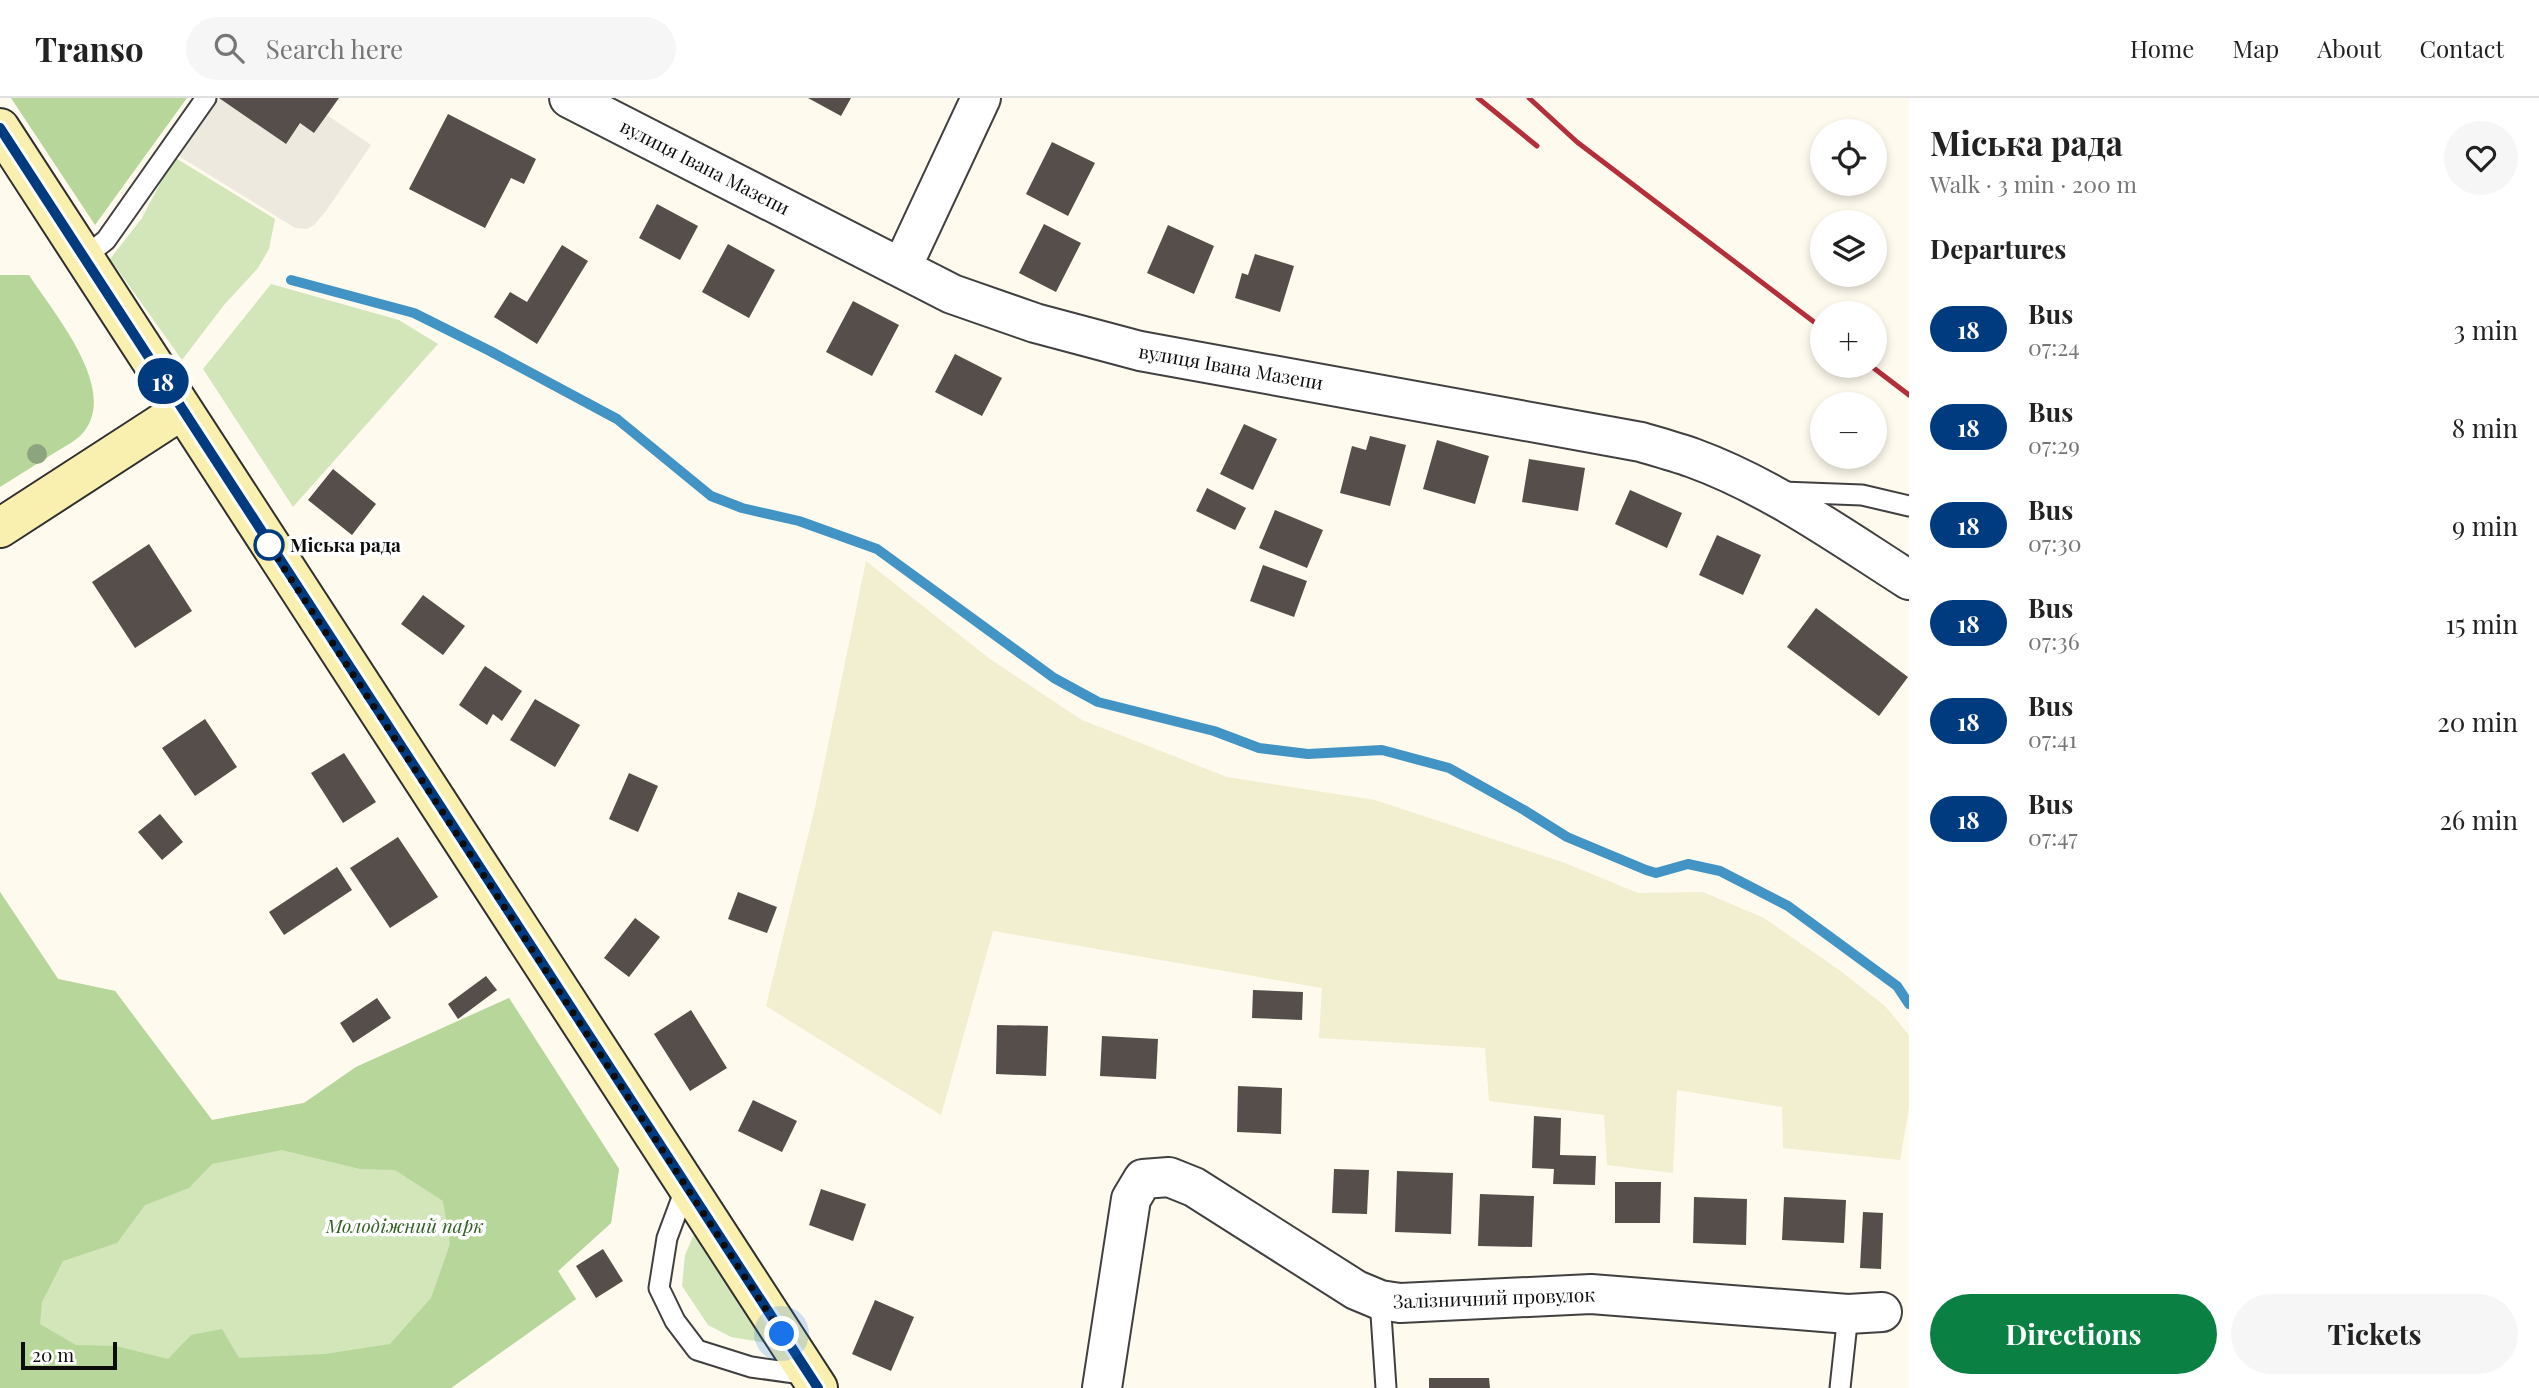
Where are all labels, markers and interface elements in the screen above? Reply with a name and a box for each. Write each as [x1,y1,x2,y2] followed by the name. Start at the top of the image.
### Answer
[186,17,676,80] search box
[35,26,144,70] text: Transo
[210,29,248,67] icon: search
[266,31,403,66] text: Search here
[2130,32,2194,64] text: Home
[2232,32,2279,64] text: Map
[2317,32,2381,64] text: About
[2419,32,2504,64] text: Contact
[616,112,795,220] street label: вулиця Івана Мазепи
[1810,119,1887,469] map controls
[1810,119,1887,196] button: locate
[1930,120,2123,164] text: Міська рада
[2444,121,2518,195] button: heart
[1930,168,2137,199] text: Walk · 3 min · 200 m
[1810,210,1887,287] button: layers
[1930,231,2066,266] text: Departures
[2028,296,2073,331] text: Bus
[1810,301,1887,378] button: +
[2454,312,2518,347] text: 3 min
[1957,313,1980,345] text: 18
[2028,331,2080,362] text: 07:24
[1137,337,1326,395] street label: вулиця Івана Мазепи
[132,358,194,404] line badge: 18
[152,365,174,397] text: 18
[1810,392,1887,469] button: −
[2028,394,2073,429] text: Bus
[2452,410,2518,445] text: 8 min
[1957,411,1980,443] text: 18
[2028,429,2080,460] text: 07:29
[2028,492,2073,527] text: Bus
[2452,508,2518,543] text: 9 min
[1957,509,1980,541] text: 18
[2028,527,2081,558] text: 07:30
[254,530,284,560] marker: Міська рада
[290,531,401,557] place label: Міська рада
[2028,590,2073,625] text: Bus
[2446,606,2518,641] text: 15 min
[1957,607,1980,639] text: 18
[2028,625,2080,656] text: 07:36
[2028,688,2073,723] text: Bus
[2437,704,2518,739] text: 20 min
[1957,705,1980,737] text: 18
[2028,723,2077,754] text: 07:41
[2028,786,2073,821] text: Bus
[2439,802,2518,837] text: 26 min
[1957,803,1980,835] text: 18
[2028,821,2078,852] text: 07:47
[325,1212,484,1238] park label: Молодіжний парк
[1392,1280,1596,1314] street label: Залізничний провулок
[1930,1294,2217,1374] button: Directions
[2231,1294,2518,1374] button: Tickets
[764,1316,799,1351] your location
[21,1339,117,1371] scale bar
[32,1341,74,1367] text: 20 m

